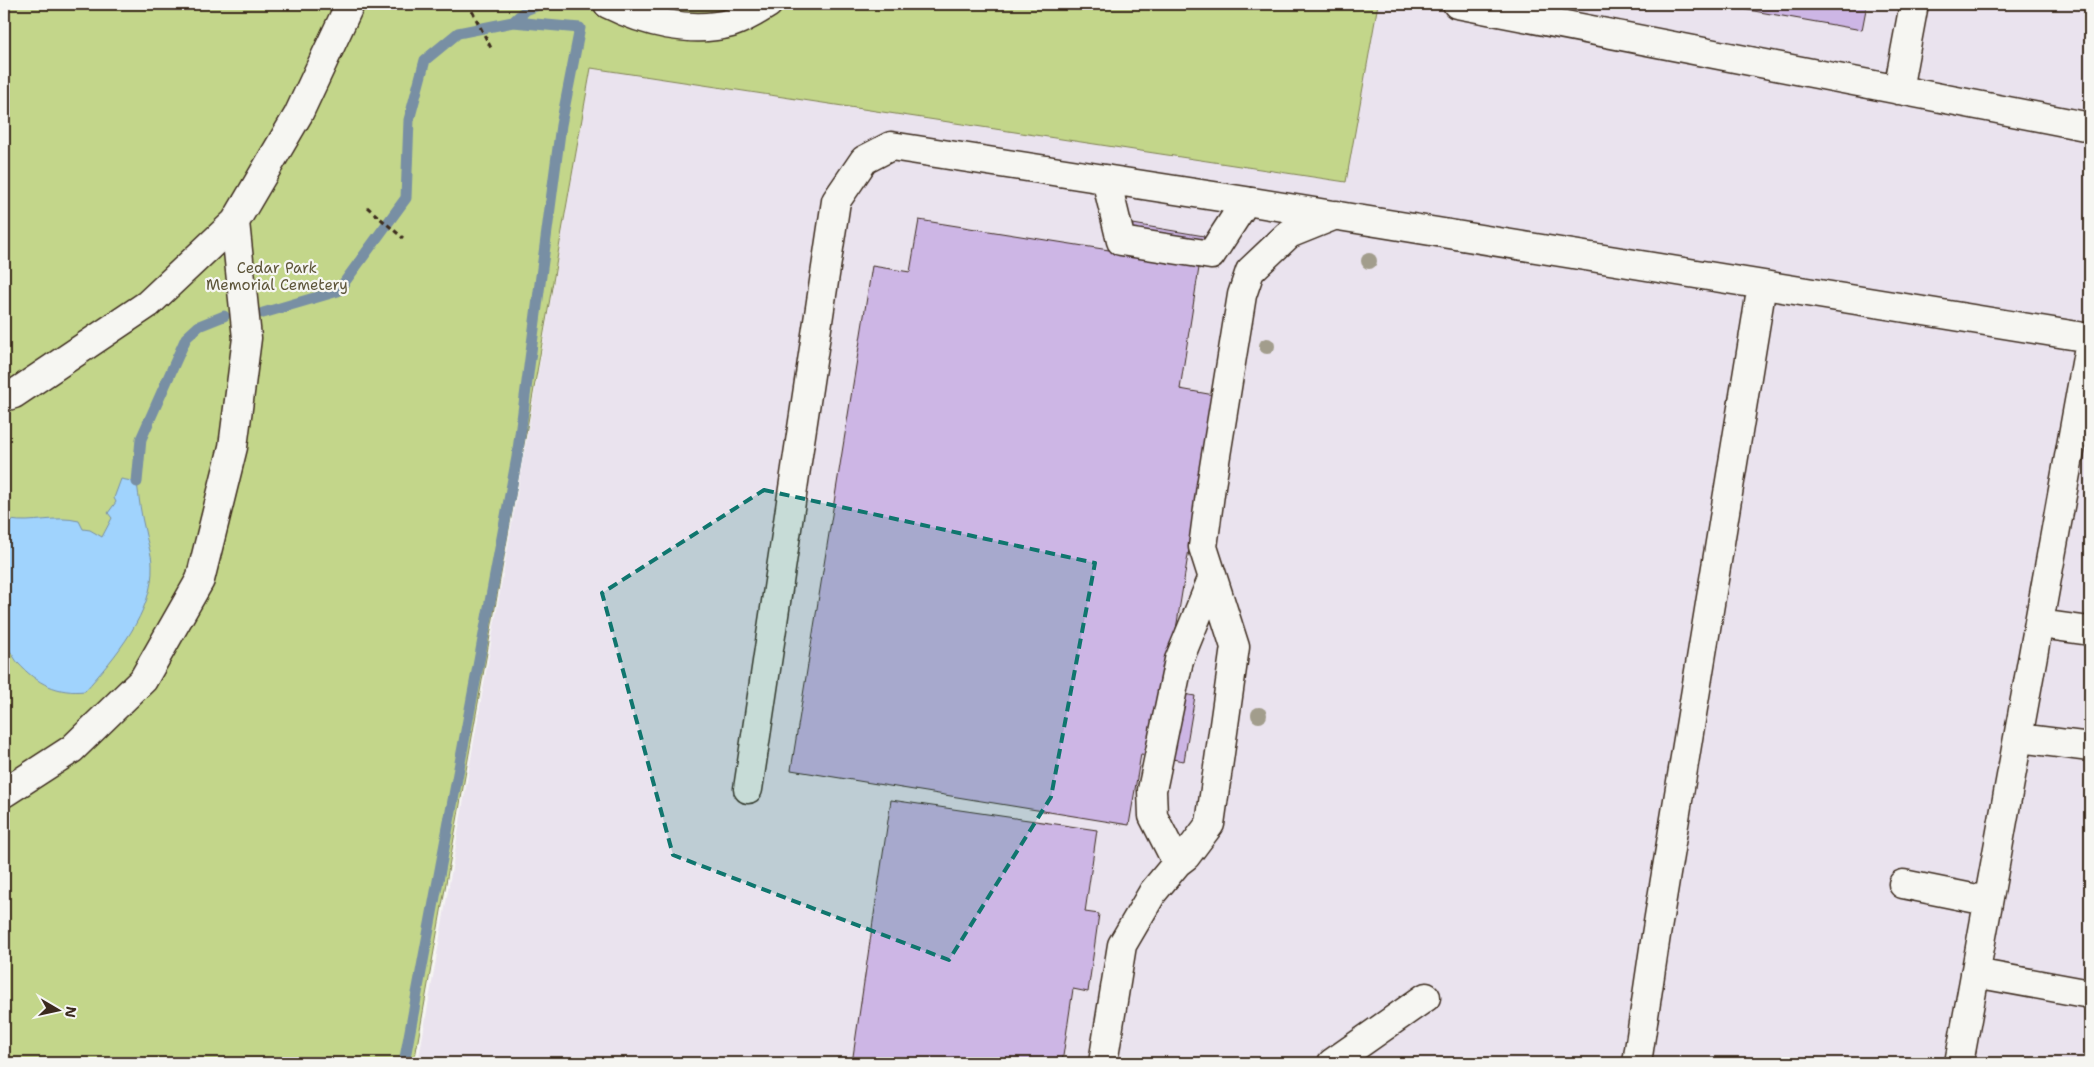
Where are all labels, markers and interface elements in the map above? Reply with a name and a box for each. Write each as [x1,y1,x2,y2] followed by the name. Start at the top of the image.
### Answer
[206,258,348,295] park label: Cedar Park Memorial Cemetery
[32,984,82,1034] north arrow
[61,1005,81,1019] text: N

